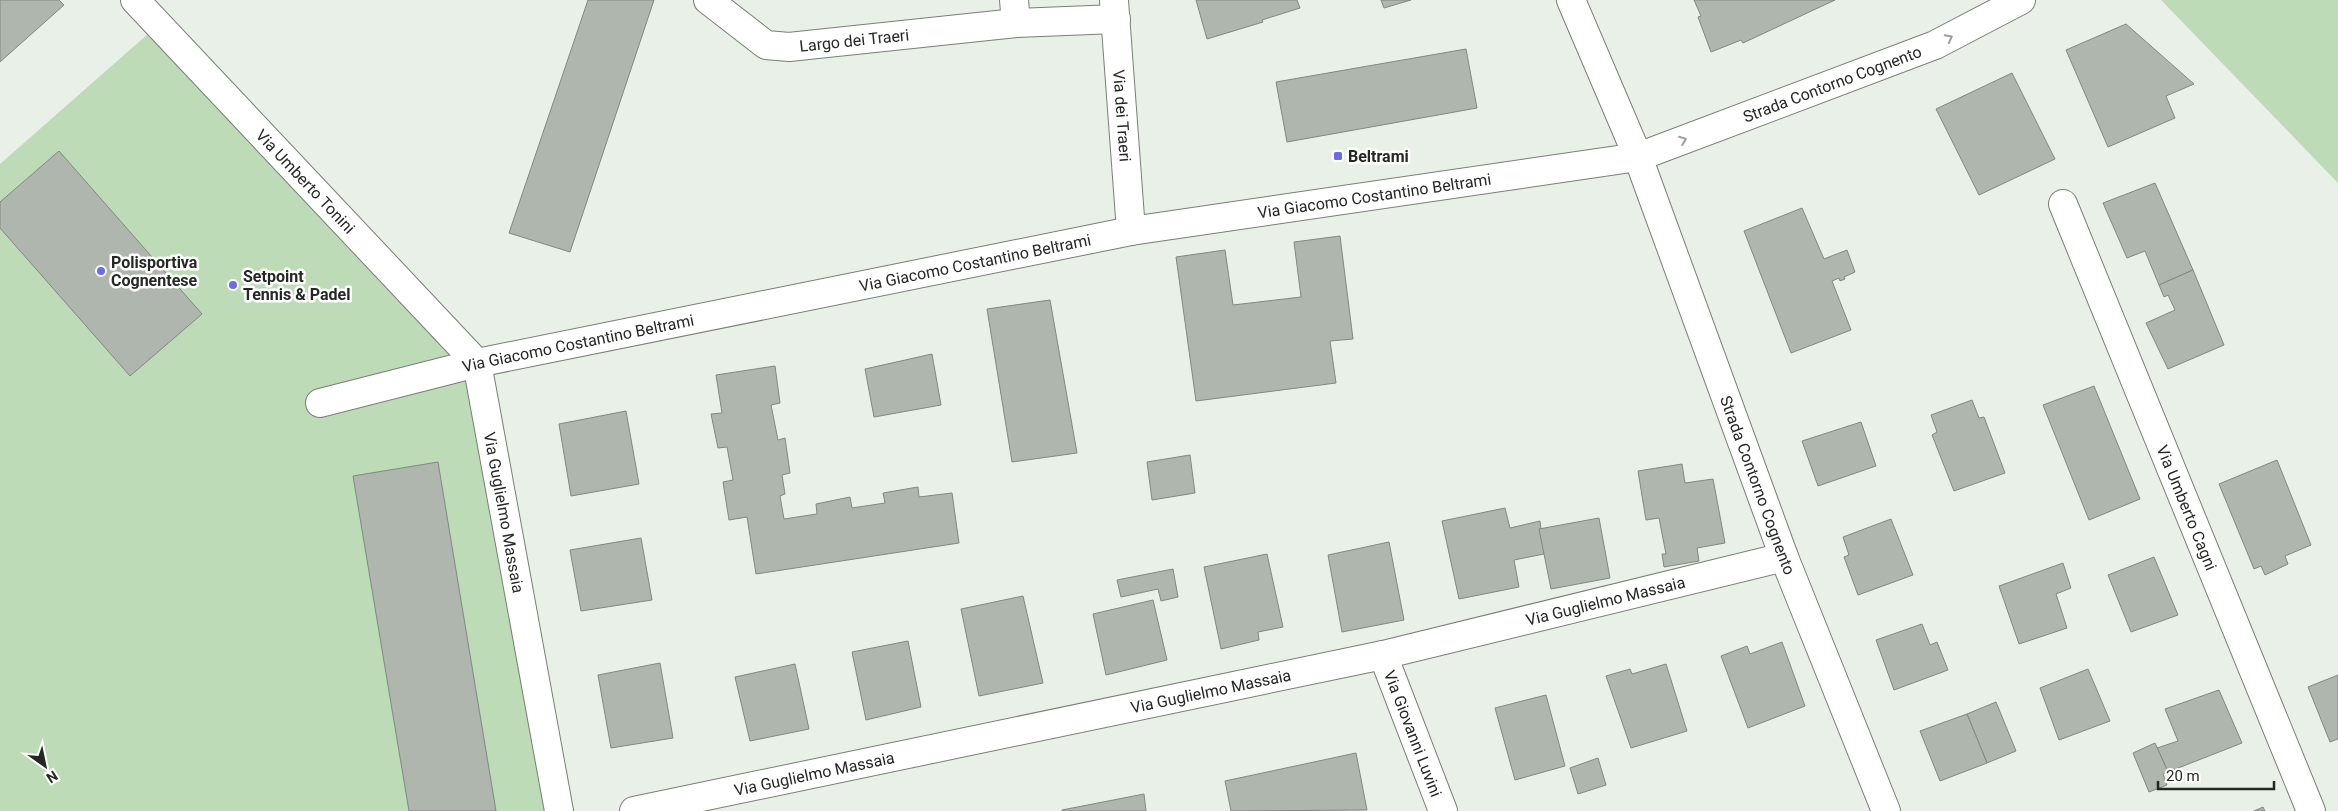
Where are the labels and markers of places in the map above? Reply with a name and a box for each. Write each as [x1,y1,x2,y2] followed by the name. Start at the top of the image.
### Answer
[1348,147,1409,166] place label: Beltrami
[1332,150,1344,162] marker: Beltrami
[111,253,198,290] place label: Polisportiva Cognentese
[95,265,107,277] marker: Polisportiva Cognentese
[243,267,350,304] place label: Setpoint Tennis & Padel
[227,279,239,291] marker: Setpoint Tennis & Padel

